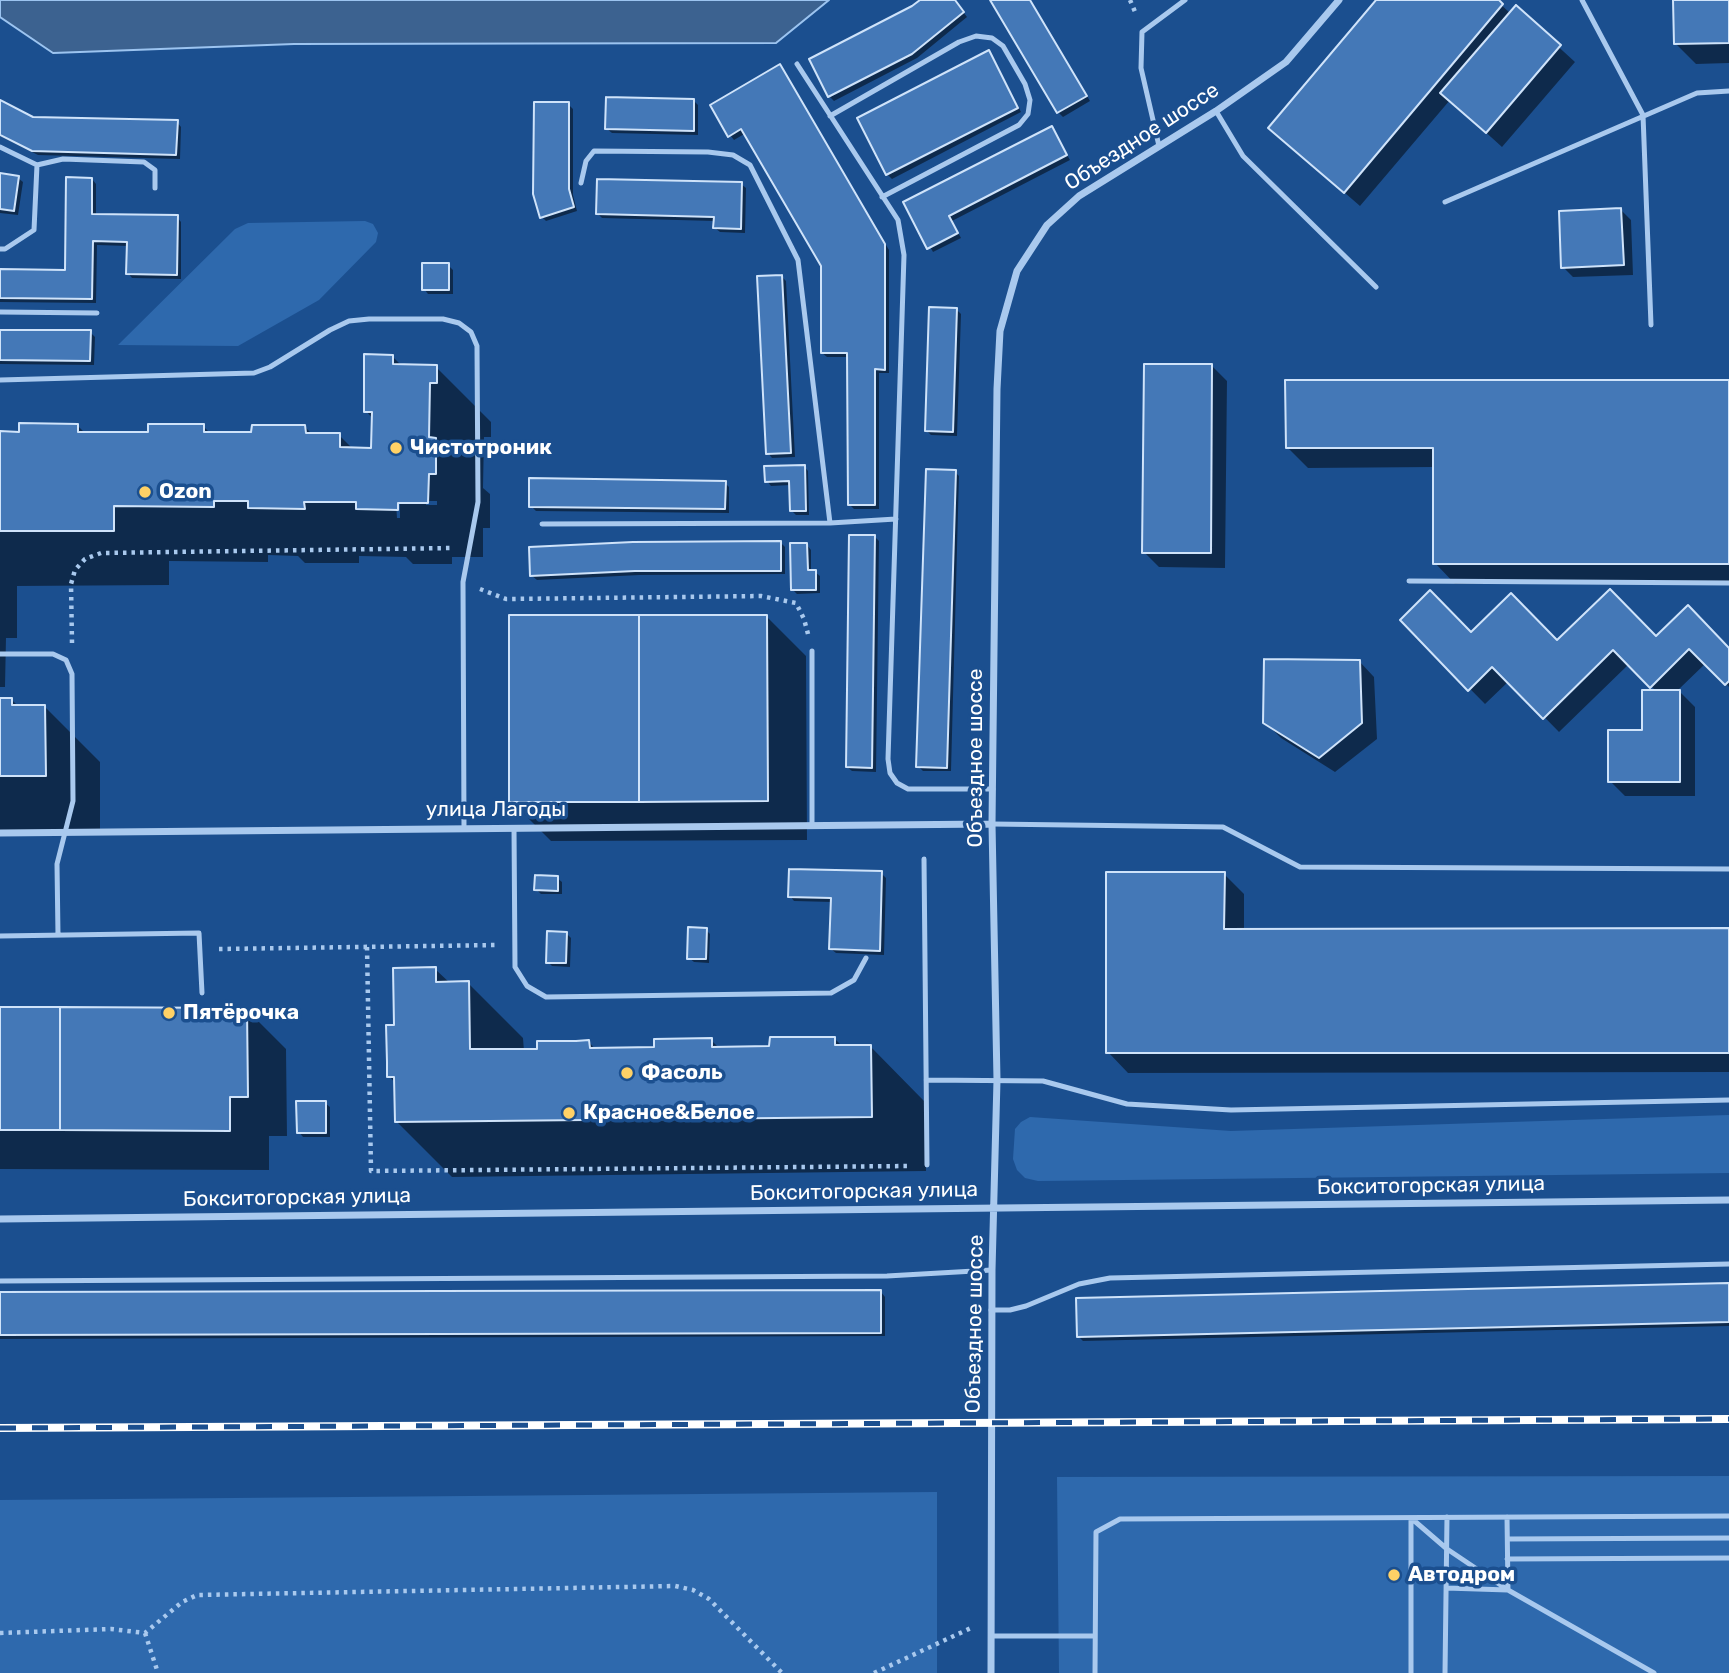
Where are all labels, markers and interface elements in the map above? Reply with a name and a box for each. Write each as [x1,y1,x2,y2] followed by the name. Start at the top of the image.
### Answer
[1060,78,1224,196] street label: Объездное шоссе
[410,435,552,461] place label: Чистотроник
[388,440,404,456] marker: Чистотроник
[159,479,212,505] place label: Ozon
[137,484,153,500] marker: Ozon
[963,669,989,847] street label: Объездное шоссе
[426,797,566,823] street label: улица Лагоды
[183,1000,299,1026] place label: Пятёрочка
[161,1005,177,1021] marker: Пятёрочка
[641,1060,723,1086] place label: Фасоль
[619,1065,635,1081] marker: Фасоль
[583,1100,755,1126] place label: Красное&Белое
[561,1105,577,1121] marker: Красное&Белое
[1317,1171,1545,1201] street label: Бокситогорская улица
[750,1177,978,1207] street label: Бокситогорская улица
[183,1183,411,1213] street label: Бокситогорская улица
[961,1234,989,1414] street label: Объездное шоссе
[1408,1562,1515,1588] place label: Автодром
[1386,1567,1402,1583] marker: Автодром

